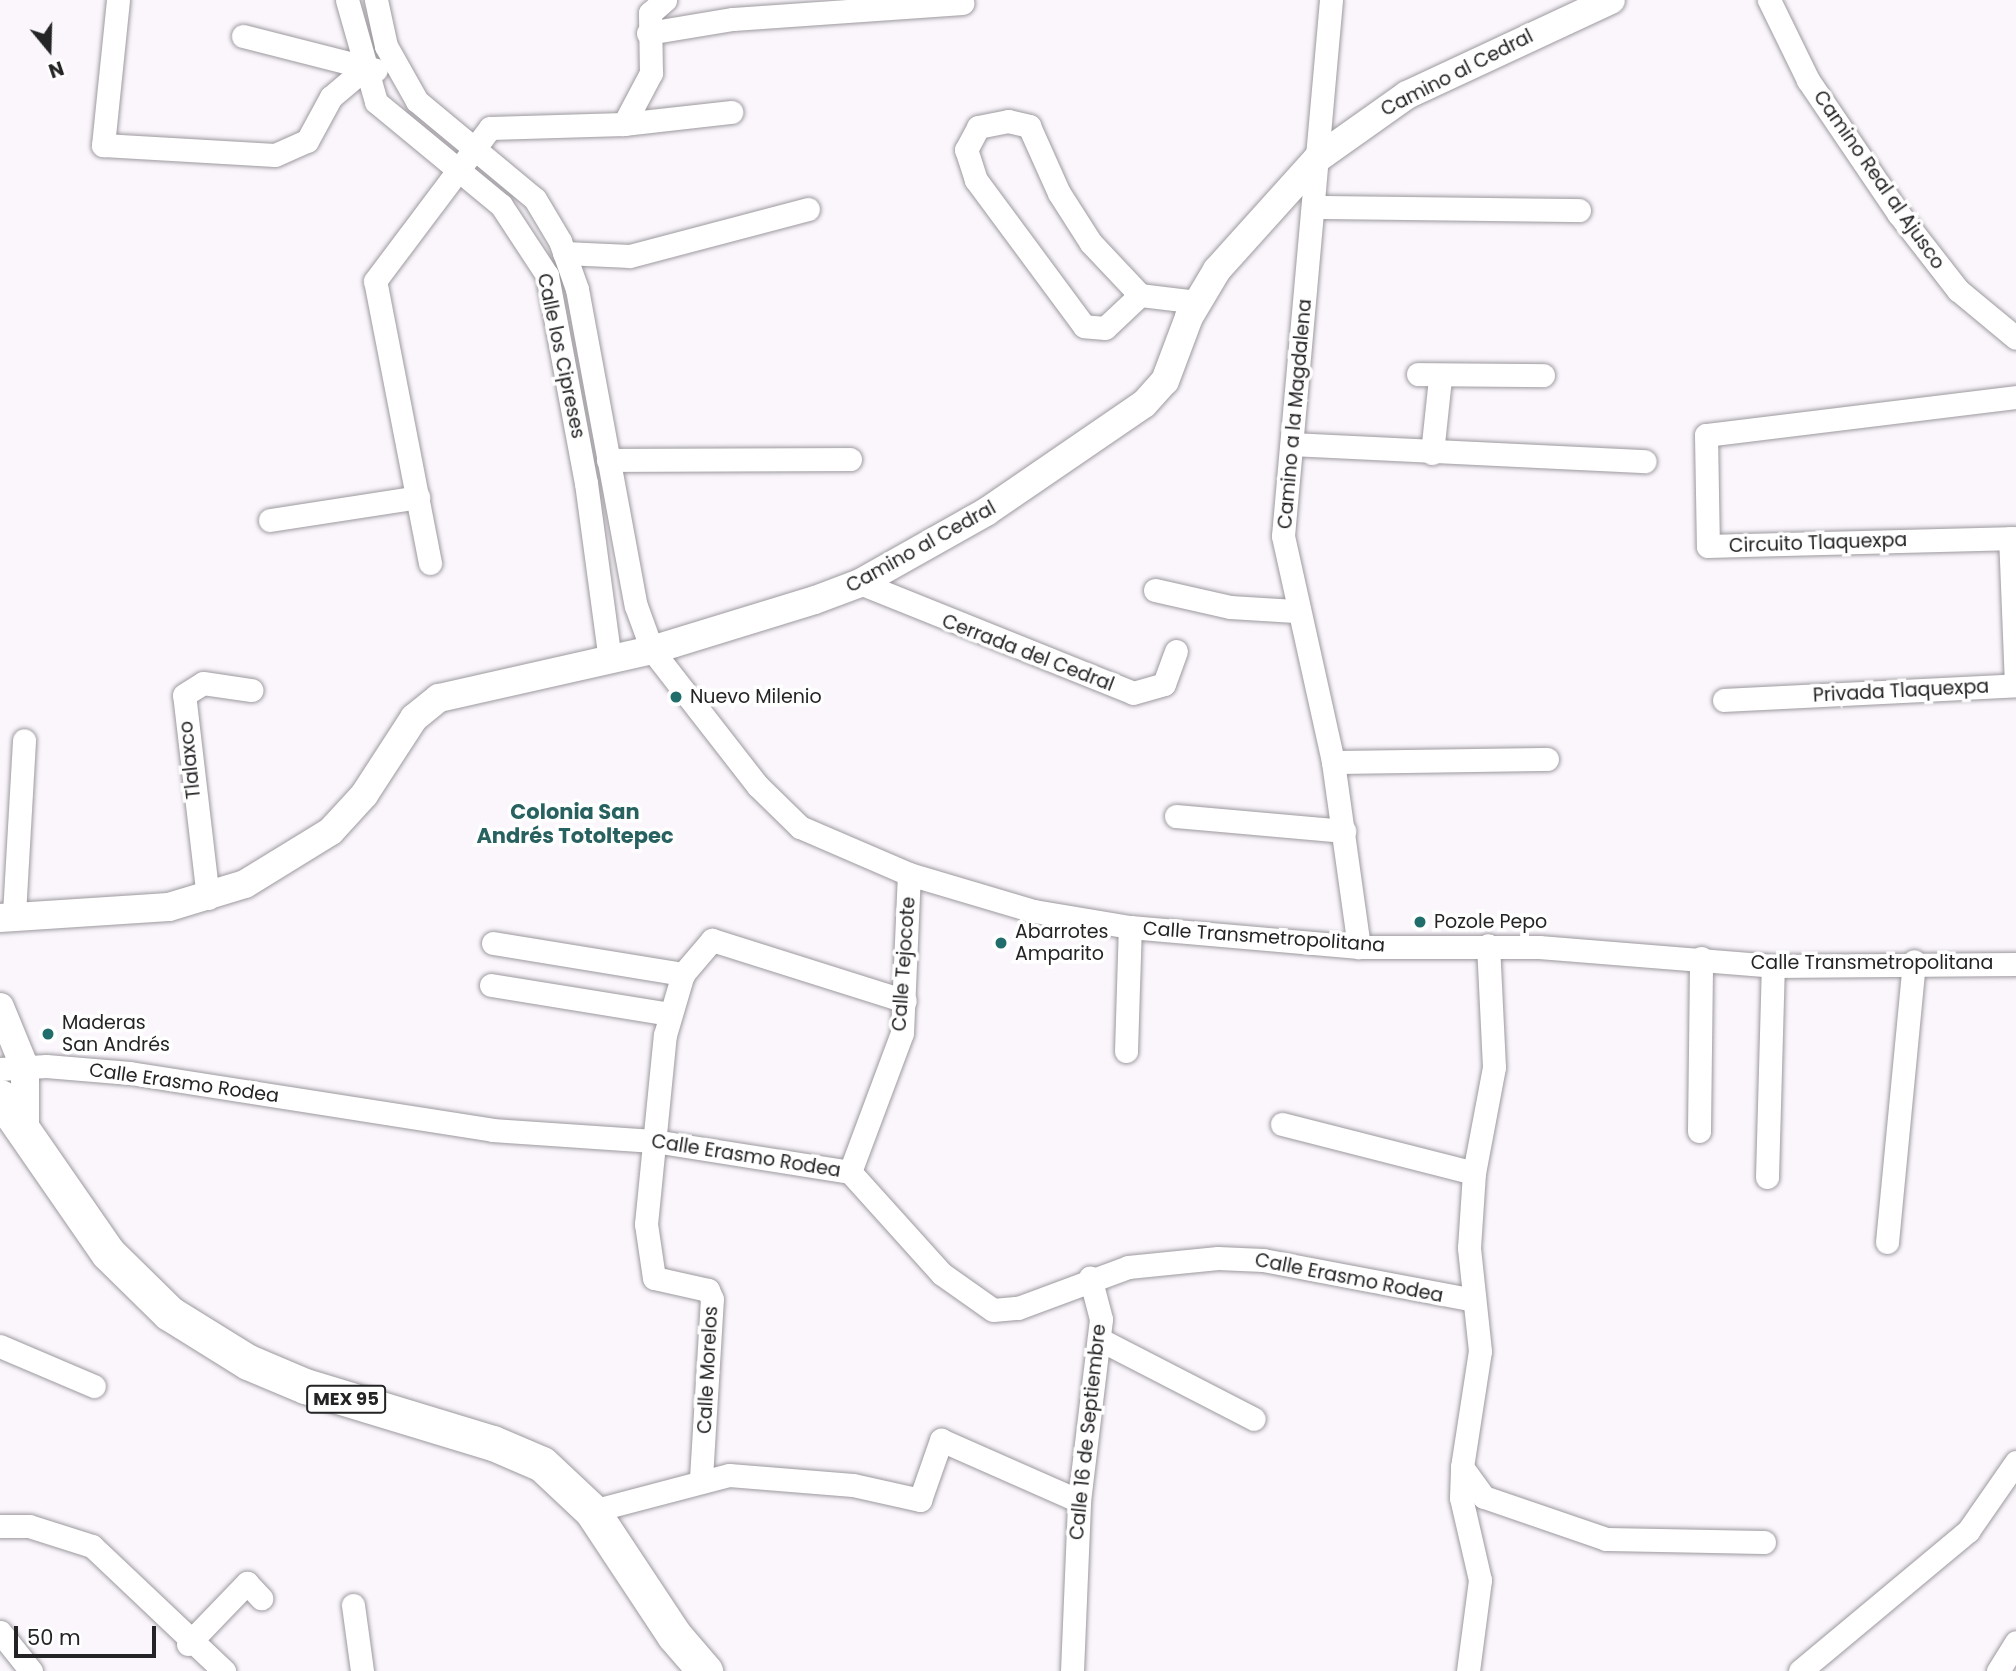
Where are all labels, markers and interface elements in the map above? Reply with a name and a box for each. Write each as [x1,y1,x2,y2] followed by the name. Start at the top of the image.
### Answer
[14,14,84,84] north arrow
[1377,25,1537,121] street label: Camino al Cedral
[45,54,67,84] text: N
[1809,86,1949,274] street label: Camino Real al Ajusco
[532,271,590,441] street label: Calle los Cipreses
[1274,298,1316,530] street label: Camino a la Magdalena
[842,496,1000,598] street label: Camino al Cedral
[1728,528,1908,558] street label: Circuito Tlaquexpa
[939,610,1117,696] street label: Cerrada del Cedral
[1812,675,1990,707] street label: Privada Tlaquexpa
[690,686,822,708] place label: Nuevo Milenio
[668,689,684,705] marker: Nuevo Milenio
[175,720,205,800] street label: Tlalaxco
[476,799,674,849] district label: Colonia San Andrés Totoltepec
[888,896,920,1032] street label: Calle Tejocote
[1434,911,1547,933] place label: Pozole Pepo
[1412,914,1428,930] marker: Pozole Pepo
[1142,917,1386,957] street label: Calle Transmetropolitana
[1015,921,1108,965] place label: Abarrotes Amparito
[993,935,1009,951] marker: Abarrotes Amparito
[1751,952,1993,974] street label: Calle Transmetropolitana
[62,1012,170,1056] place label: Maderas San Andrés
[40,1026,56,1042] marker: Maderas San Andrés
[88,1058,280,1108] street label: Calle Erasmo Rodea
[650,1130,842,1182] street label: Calle Erasmo Rodea
[1253,1249,1445,1307] street label: Calle Erasmo Rodea
[693,1306,723,1434] street label: Calle Morelos
[1065,1323,1111,1541] street label: Calle 16 de Septiembre
[306,1384,386,1414] road number: MEX 95
[18,1612,159,1656] scale bar
[27,1623,81,1652] text: 50 m

